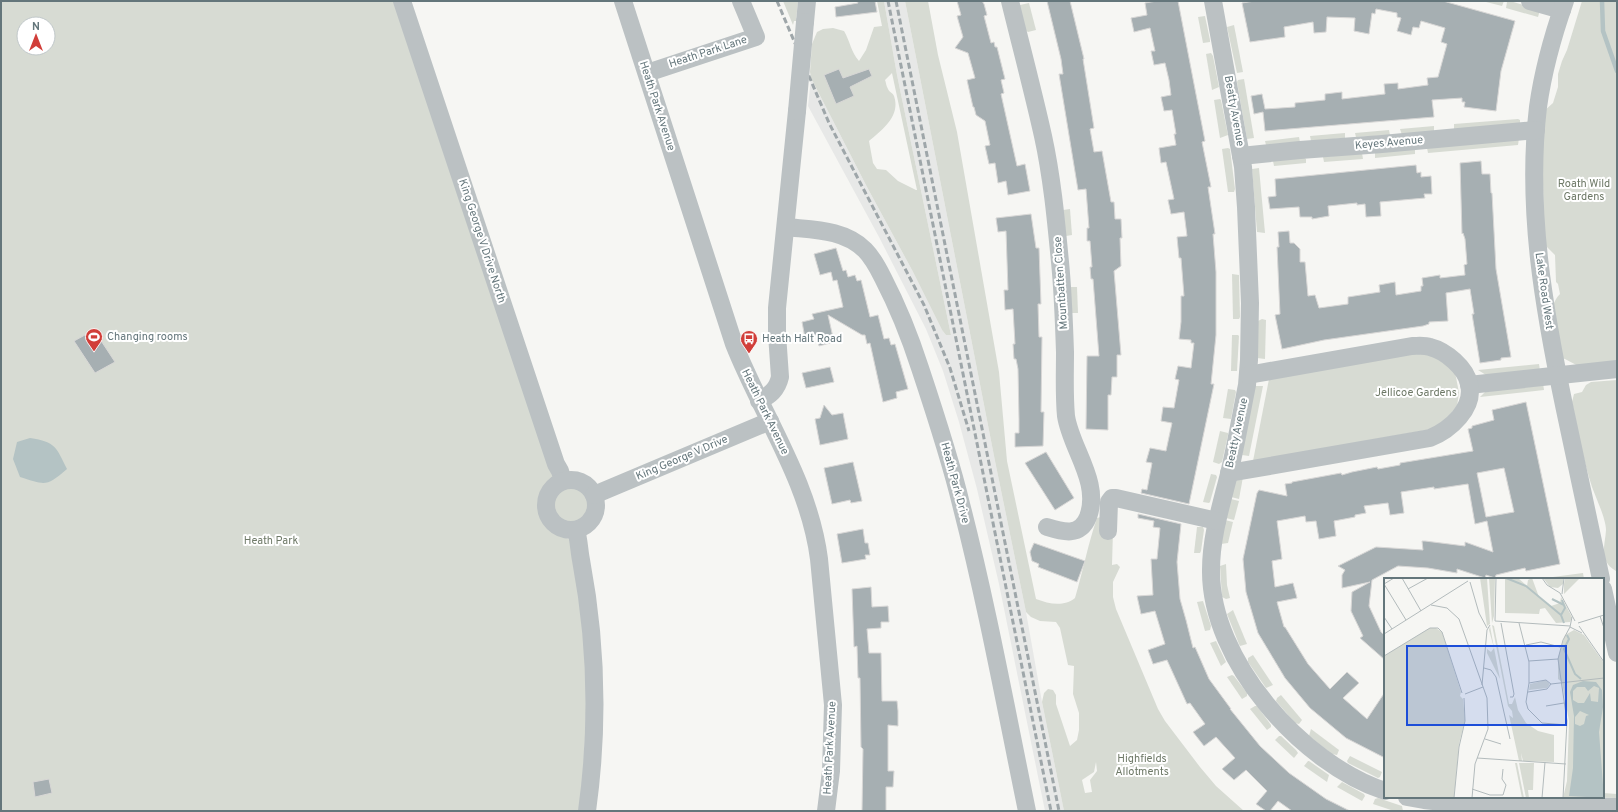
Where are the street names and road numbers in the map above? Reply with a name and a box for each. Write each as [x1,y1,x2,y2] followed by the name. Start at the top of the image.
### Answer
[667,33,749,71] street label: Heath Park Lane
[636,59,678,153] street label: Heath Park Avenue
[1221,75,1247,147] street label: Beatty Avenue
[1354,133,1424,153] street label: Keyes Avenue
[455,177,509,305] street label: King George V Drive North
[1051,236,1071,330] street label: Mountbatten Close
[1532,251,1556,331] street label: Lake Road West
[738,367,792,457] street label: Heath Park Avenue
[1223,397,1251,469] street label: Beatty Avenue
[634,432,730,484] street label: King George V Drive
[937,441,973,525] street label: Heath Park Drive
[821,701,839,795] street label: Heath Park Avenue

